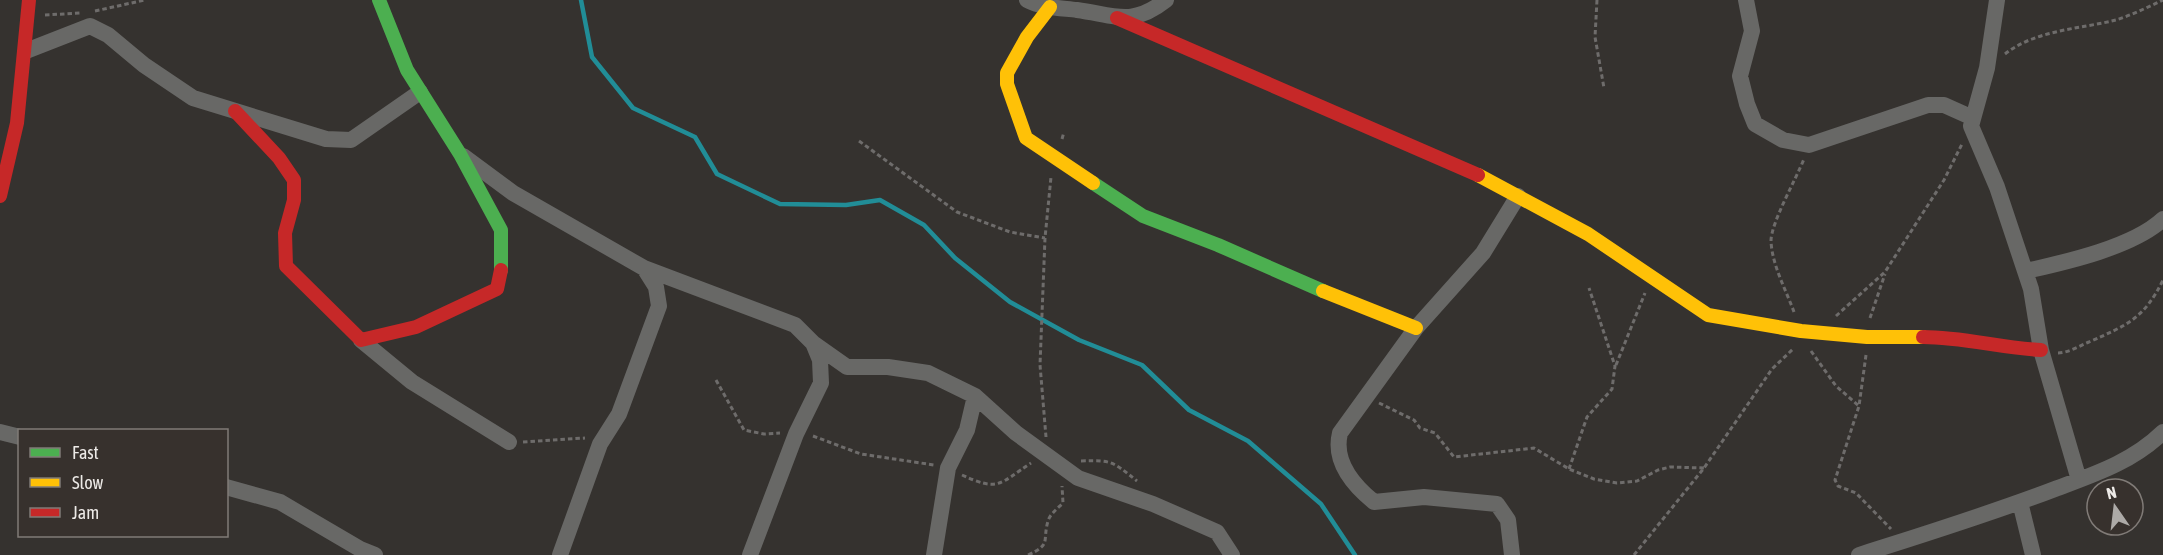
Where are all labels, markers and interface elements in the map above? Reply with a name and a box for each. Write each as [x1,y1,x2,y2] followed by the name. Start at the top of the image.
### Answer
[18,429,228,537] legend
[72,442,99,463] text: Fast
[72,472,103,493] text: Slow
[2085,477,2145,537] north arrow
[2105,483,2118,502] text: N
[72,502,99,523] text: Jam

